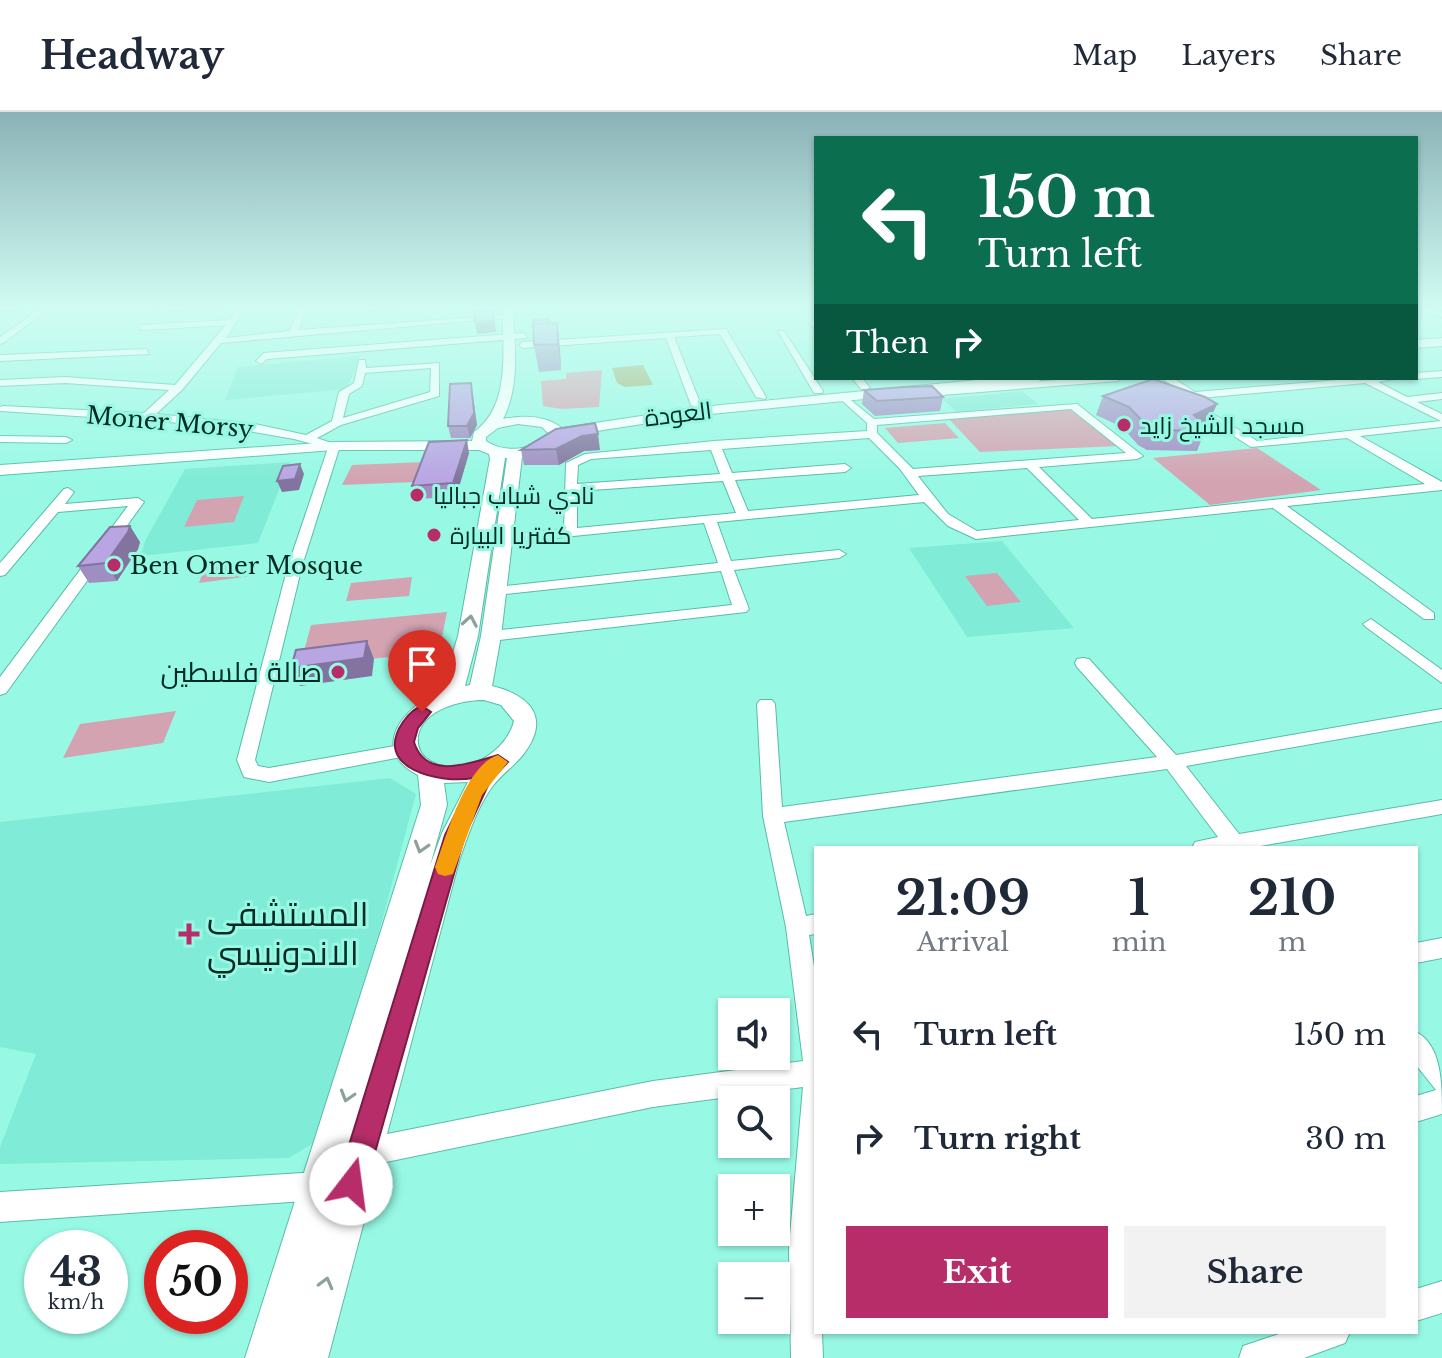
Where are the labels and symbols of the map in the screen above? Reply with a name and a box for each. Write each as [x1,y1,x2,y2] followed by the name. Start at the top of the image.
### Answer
[643,395,713,433] street label: العودة
[85,400,256,444] street label: Moner Morsy
[1140,411,1305,442] place label: مسجد الشيخ زايد
[1115,416,1133,434] marker: مسجد الشيخ زايد
[433,481,595,514] place label: نادي شباب جباليا
[408,486,426,504] marker: نادي شباب جباليا
[450,521,571,550] place label: كفتريا البيارة
[425,526,443,544] marker: كفتريا البيارة
[130,551,363,580] place label: Ben Omer Mosque
[105,556,123,574] marker: Ben Omer Mosque
[461,614,478,628] one-way arrow
[388,630,456,712] pin
[160,655,322,690] place label: صالة فلسطين
[329,663,347,681] marker: صالة فلسطين
[414,839,430,853] one-way arrow
[207,893,369,979] place label: المستشفى الاندونيسي
[178,923,200,945] marker: المستشفى الاندونيسي
[340,1088,356,1102] one-way arrow
[309,1142,393,1226] position arrow
[144,1230,248,1334] speed limit sign: 50
[316,1276,333,1290] one-way arrow

